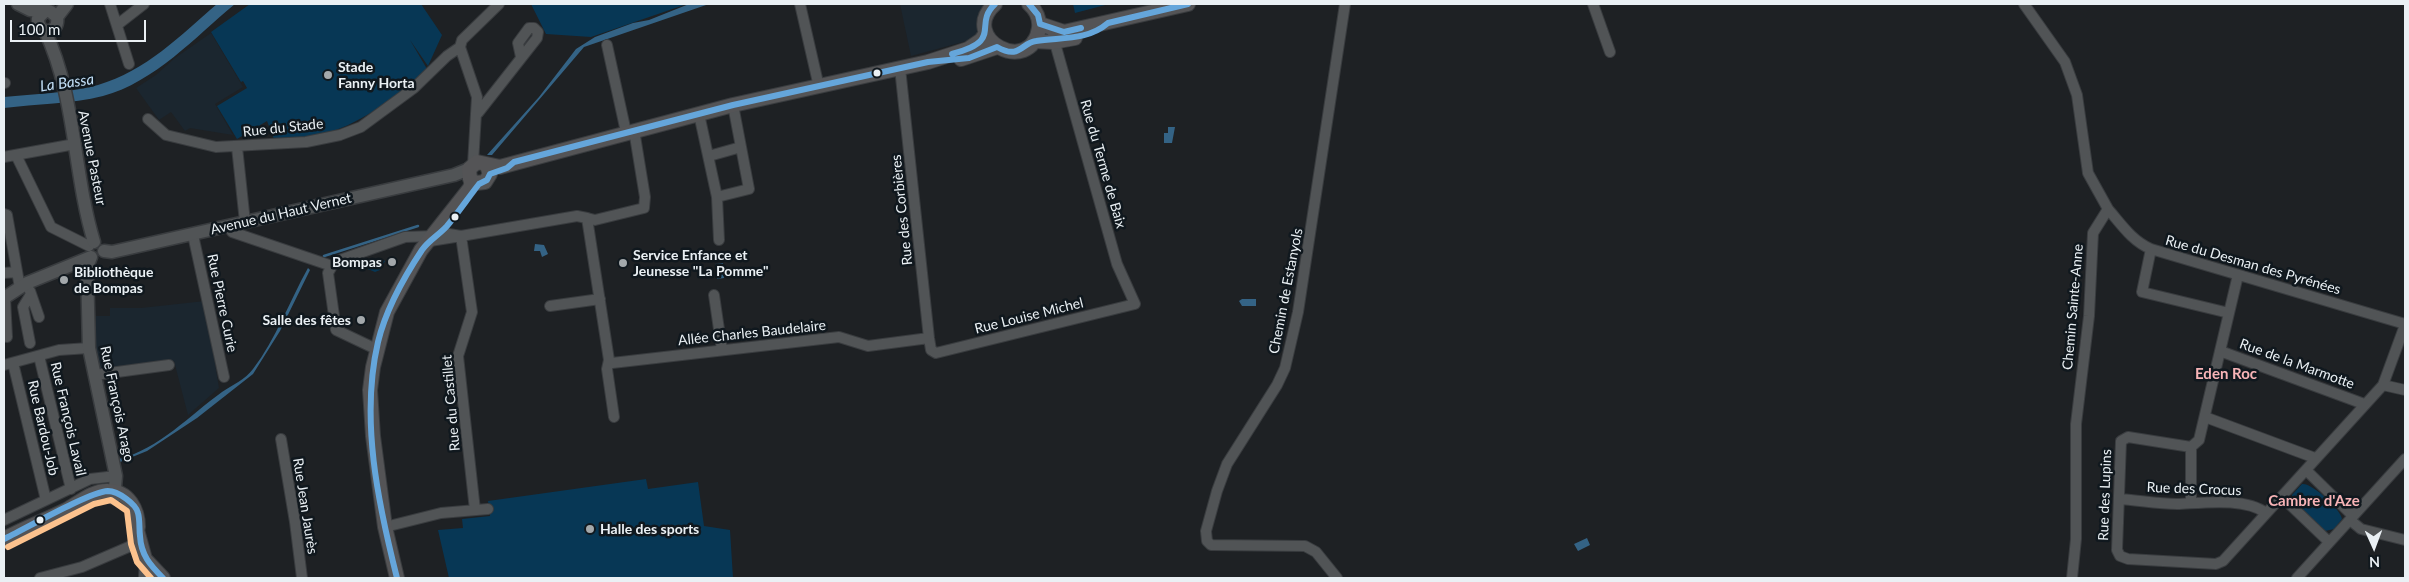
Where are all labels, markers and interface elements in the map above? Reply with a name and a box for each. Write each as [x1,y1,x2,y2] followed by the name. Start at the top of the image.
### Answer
[12,10,149,42] scale bar
[18,20,60,38] text: 100 m
[338,59,415,92] place label: Stade Fanny Horta
[872,68,882,78] unlabelled marker
[322,69,334,81] marker: Stade Fanny Horta
[39,70,95,96] water label: La Bassa
[1077,98,1129,230] street label: Rue du Terme de Baix
[75,109,109,207] street label: Avenue Pasteur
[242,115,324,141] street label: Rue du Stade
[888,154,916,266] street label: Rue des Corbières
[209,190,353,238] street label: Avenue du Haut Vernet
[450,212,460,222] unlabelled marker
[1266,227,1306,355] street label: Chemin de Estanyols
[2163,232,2343,298] street label: Rue du Desman des Pyrénées
[2059,243,2087,371] street label: Chemin Sainte-Anne
[633,247,769,280] place label: Service Enfance et Jeunesse "La Pomme"
[203,252,241,354] street label: Rue Pierre Curie
[332,254,382,270] place label: Bompas
[386,256,398,268] marker: Bompas
[617,257,629,269] marker: Service Enfance et Jeunesse "La Pomme"
[74,264,153,296] place label: Bibliothèque de Bompas
[58,274,70,286] marker: Bibliothèque de Bompas
[973,294,1085,338] street label: Rue Louise Michel
[262,312,351,328] place label: Salle des fêtes
[355,314,367,326] marker: Salle des fêtes
[677,317,827,349] street label: Allée Charles Baudelaire
[2237,335,2357,393] street label: Rue de la Marmotte
[96,344,138,464] street label: Rue François Arago
[438,354,464,452] street label: Rue du Castillet
[47,360,89,478] street label: Rue François Lavail
[2195,365,2257,383] district label: Eden Roc
[24,379,62,477] street label: Rue Bardou-Job
[2095,449,2115,541] street label: Rue des Lupins
[289,457,321,555] street label: Rue Jean Jaurès
[2146,479,2242,499] street label: Rue des Crocus
[2268,492,2360,510] district label: Cambre d'Aze
[35,515,45,525] unlabelled marker
[600,521,699,537] place label: Halle des sports
[2349,522,2399,572] north arrow
[584,523,596,535] marker: Halle des sports
[2369,554,2380,571] text: N

